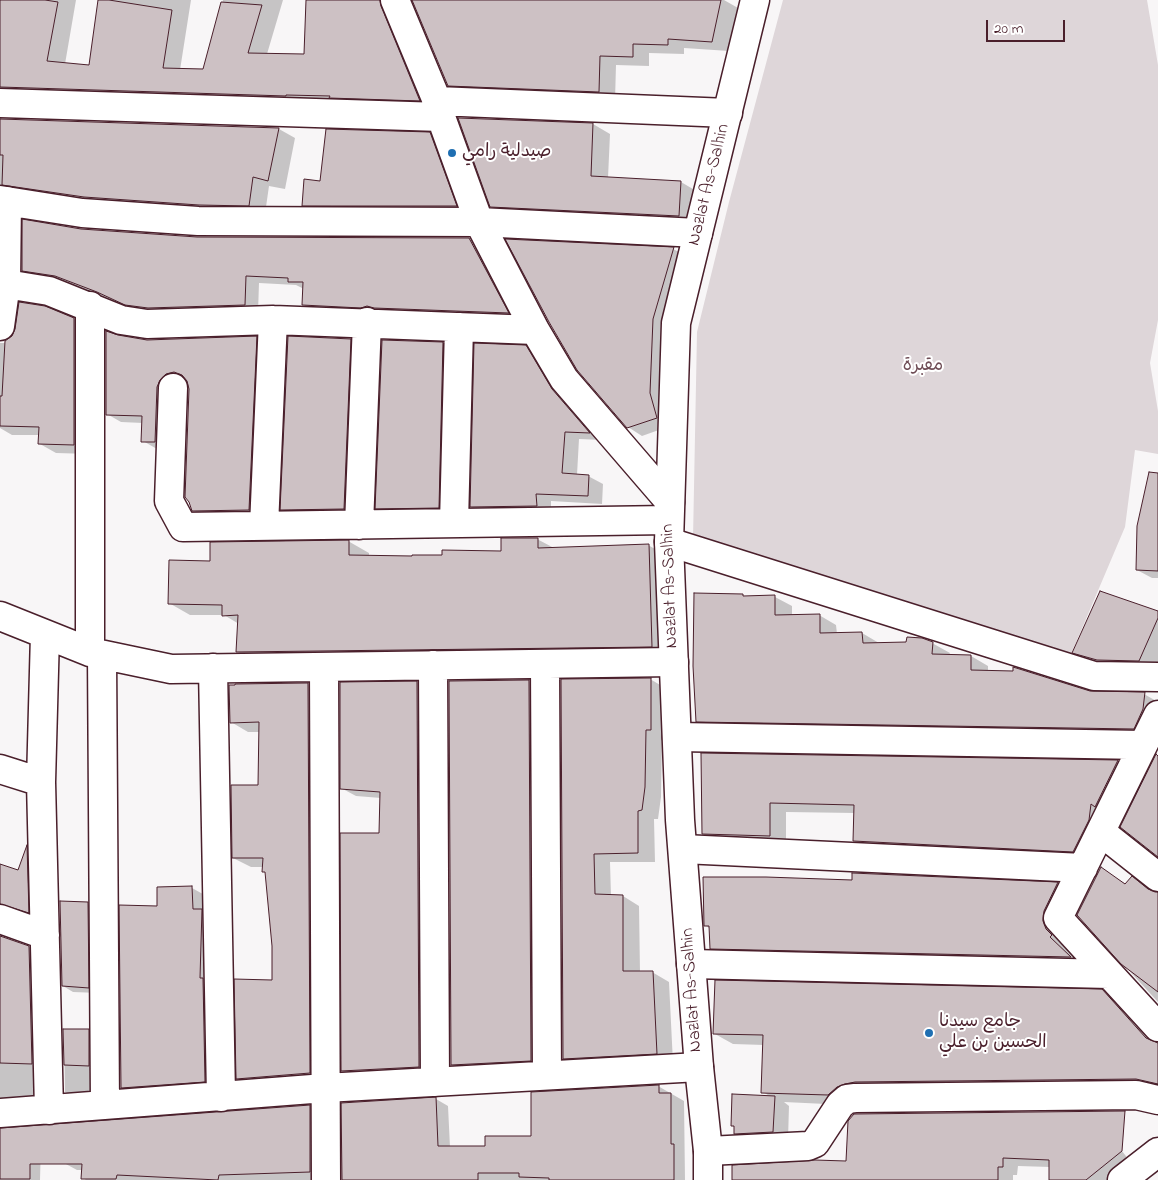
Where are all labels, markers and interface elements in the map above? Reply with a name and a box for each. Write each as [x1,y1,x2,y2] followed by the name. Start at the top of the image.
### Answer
[988,10,1067,42] scale bar
[994,18,1023,40] text: 20 m
[684,122,736,248] street label: Nazlat As-Salhin
[462,142,551,164] place label: صيدلية رامي
[446,147,458,159] marker: صيدلية رامي
[903,356,943,378] park label: مقبرة
[658,523,684,649] street label: Nazlat As-Salhin
[678,927,708,1053] street label: Nazlat As-Salhin
[939,1012,1047,1054] place label: جامع سيدنا الحسين بن علي
[923,1027,935,1039] marker: جامع سيدنا الحسين بن علي

